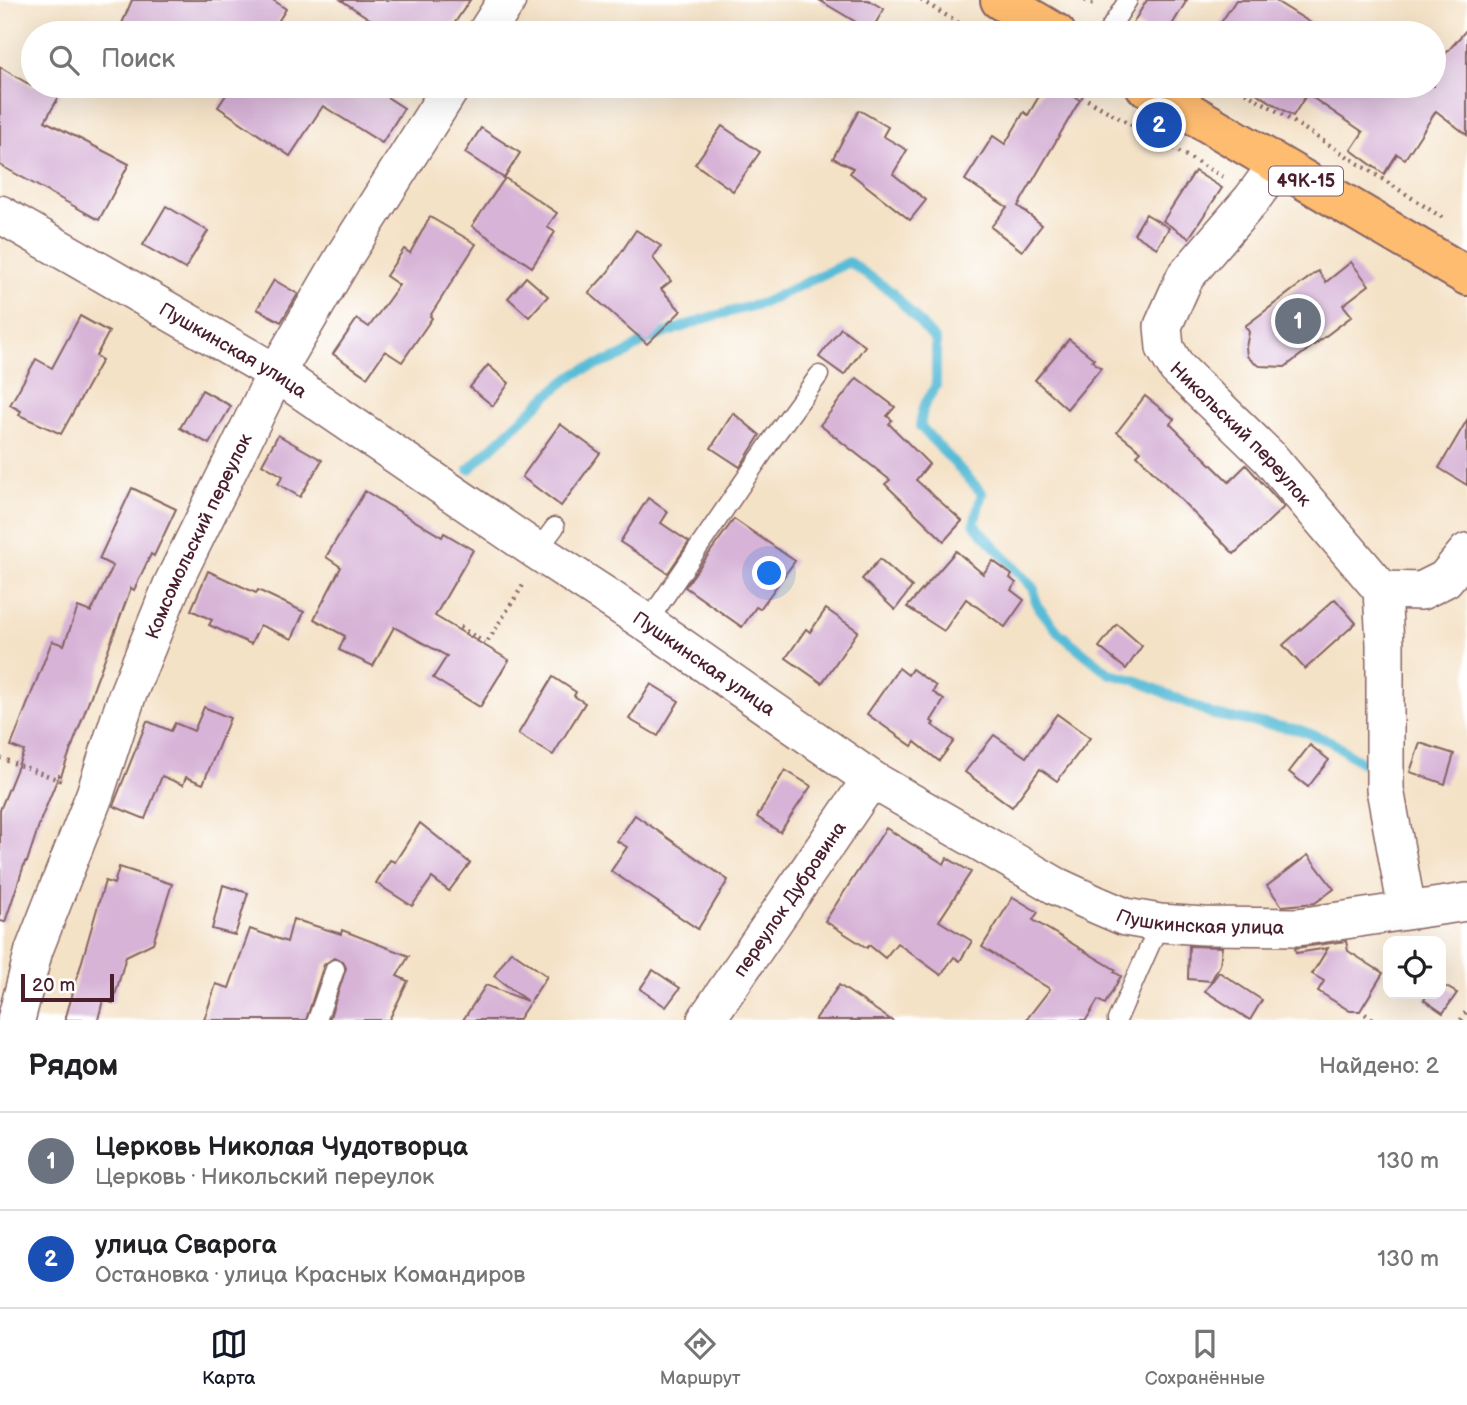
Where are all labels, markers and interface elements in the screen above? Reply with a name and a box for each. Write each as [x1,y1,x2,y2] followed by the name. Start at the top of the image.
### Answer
[21,21,1446,98] search box
[45,41,83,79] icon: search
[101,44,175,75] text: Поиск
[1136,99,1182,151] pin: 2
[1269,166,1343,196] road number: 49К-15
[1275,295,1321,347] pin: 1
[155,298,311,404] street label: Пушкинская улица
[1165,358,1316,511] street label: Никольский переулок
[141,430,258,643] street label: Комсомольский переулок
[752,556,786,590] your location
[628,607,779,722] street label: Пушкинская улица
[729,817,852,982] street label: переулок Дубровина
[1112,905,1284,940] street label: Пушкинская улица
[1383,936,1446,999] map controls
[1383,936,1446,999] button: locate
[21,971,114,1003] scale bar
[32,974,75,997] text: 20 m
[28,1048,118,1084] text: Рядом
[1319,1052,1439,1080] text: Найдено: 2
[95,1132,468,1163] text: Церковь Николая Чудотворца
[46,1147,56,1175] text: 1
[1377,1147,1439,1175] text: 130 m
[95,1163,434,1191] text: Церковь · Никольский переулок
[95,1230,277,1261] text: улица Сварога
[44,1245,58,1273] text: 2
[1377,1245,1439,1273] text: 130 m
[95,1261,525,1289] text: Остановка · улица Красных Командиров
[202,1325,256,1390] tab: Карта
[660,1325,741,1390] tab: Маршрут
[1145,1325,1265,1390] tab: Сохранённые

